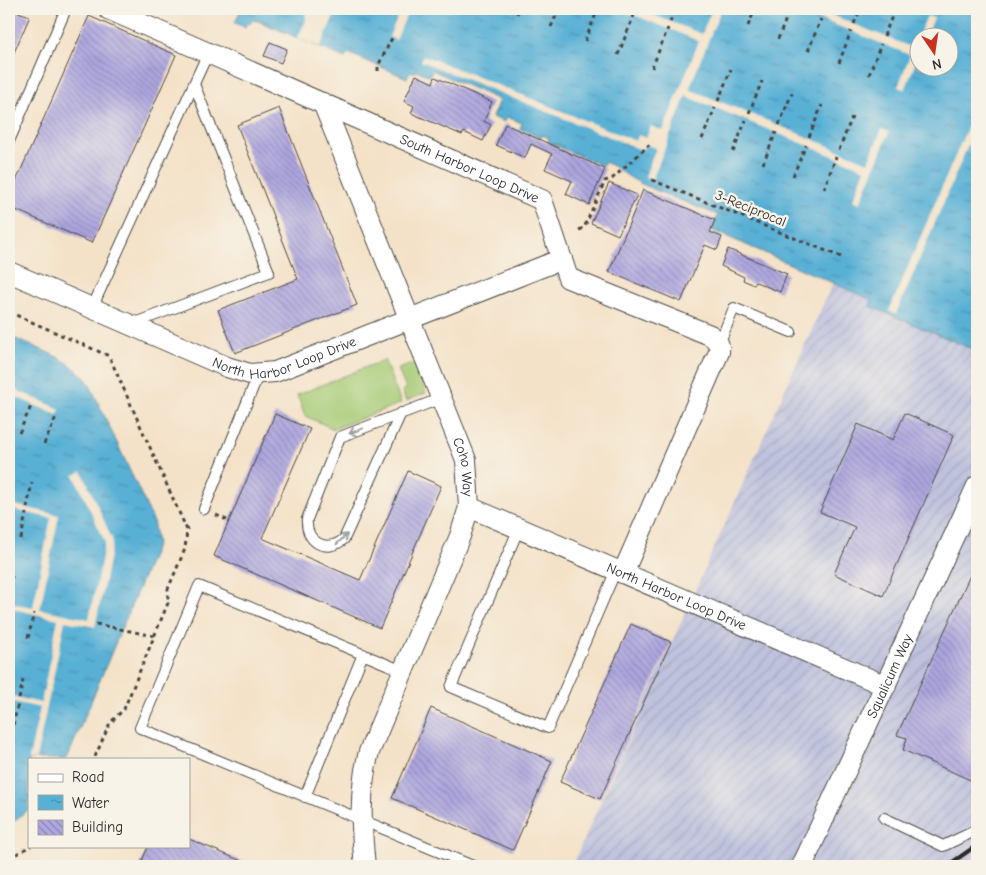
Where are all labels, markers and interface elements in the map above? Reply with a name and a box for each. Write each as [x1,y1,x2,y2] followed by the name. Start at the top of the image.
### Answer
[908,28,958,78] north arrow
[930,55,943,73] text: N
[397,130,542,207] street label: South Harbor Loop Drive
[713,187,789,230] street label: 3-Reciprocal
[210,333,359,383] street label: North Harbor Loop Drive
[349,426,364,436] one-way arrow
[449,435,476,498] street label: Coho Way
[336,533,348,545] one-way arrow
[604,559,749,634] street label: North Harbor Loop Drive
[863,631,917,721] street label: Squalicum Way
[28,758,190,848] legend
[72,768,104,786] text: Road
[72,794,109,812] text: Water
[72,818,123,836] text: Building

